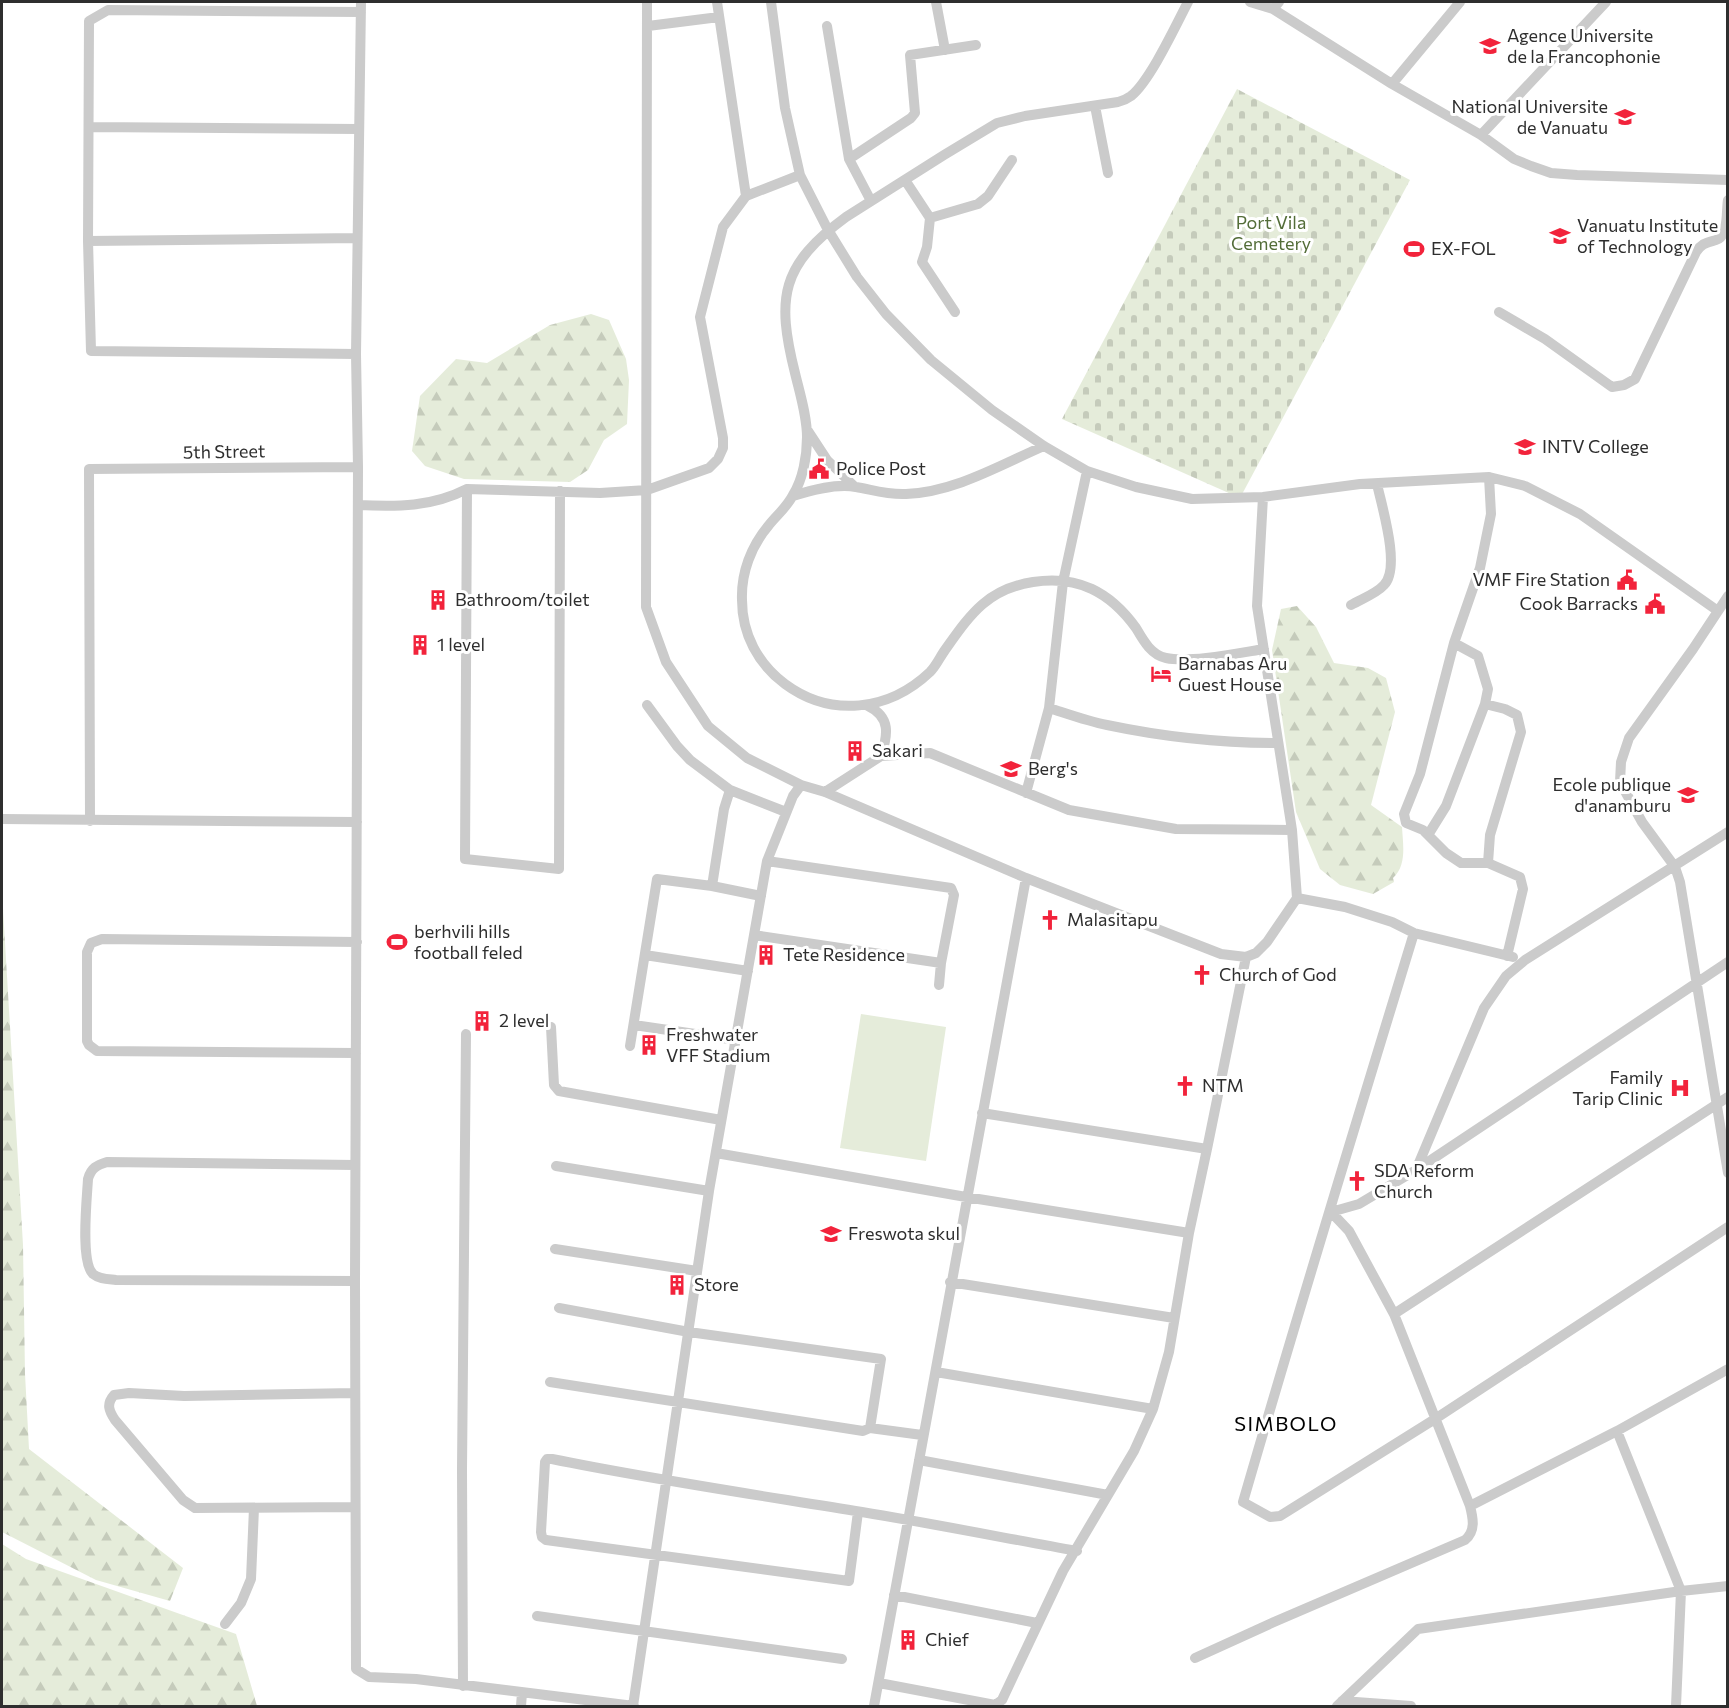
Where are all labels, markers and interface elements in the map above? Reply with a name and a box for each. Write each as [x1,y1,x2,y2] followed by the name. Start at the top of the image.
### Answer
[1507,24,1660,67] place label: Agence Universite de la Francophonie
[1478,34,1502,58] school or university icon: Agence Universite de la Francophonie
[1452,95,1608,138] place label: National Universite de Vanuatu
[1613,105,1637,129] school or university icon: National Universite de Vanuatu
[1231,211,1311,254] park label: Port Vila Cemetery
[1577,214,1718,257] place label: Vanuatu Institute of Technology
[1548,224,1572,248] school or university icon: Vanuatu Institute of Technology
[1402,237,1426,261] sports icon: EX-FOL
[1431,237,1496,259] place label: EX-FOL
[1513,435,1537,459] school or university icon: INTV College
[1542,435,1649,457] place label: INTV College
[183,439,265,463] street label: 5th Street
[807,457,831,481] public building icon: Police Post
[836,457,926,479] place label: Police Post
[1472,568,1610,590] place label: VMF Fire Station
[1615,568,1639,592] public building icon: VMF Fire Station
[426,588,450,612] building icon: Bathroom/toilet
[455,588,590,610] place label: Bathroom/toilet
[1519,592,1638,614] place label: Cook Barracks
[1643,592,1667,616] public building icon: Cook Barracks
[408,633,432,657] building icon: 1 level
[437,633,485,655] place label: 1 level
[1178,652,1287,695] place label: Barnabas Aru Guest House
[1149,662,1173,686] hotel icon: Barnabas Aru Guest House
[843,739,867,763] building icon: Sakari
[872,739,923,761] place label: Sakari
[999,757,1023,781] school or university icon: Berg's
[1028,757,1078,779] place label: Berg's
[1553,773,1671,816] place label: Ecole publique d'anamburu
[1676,783,1700,807] school or university icon: Ecole publique d'anamburu
[1038,908,1062,932] church icon: Malasitapu
[1067,908,1158,930] place label: Malasitapu
[414,920,523,963] place label: berhvili hills football feled
[385,930,409,954] sports icon: berhvili hills football feled
[754,943,778,967] building icon: Tete Residence
[783,943,905,965] place label: Tete Residence
[1190,963,1214,987] church icon: Church of God
[1219,963,1337,985] place label: Church of God
[470,1009,494,1033] building icon: 2 level
[499,1009,549,1031] place label: 2 level
[666,1023,770,1066] place label: Freshwater VFF Stadium
[637,1033,661,1057] building icon: Freshwater VFF Stadium
[1572,1066,1663,1109] place label: Family Tarip Clinic
[1173,1074,1197,1098] church icon: NTM
[1202,1074,1244,1096] place label: NTM
[1668,1076,1692,1100] hospital icon: Family Tarip Clinic
[1374,1159,1474,1202] place label: SDA Reform Church
[1345,1169,1369,1193] church icon: SDA Reform Church
[819,1222,843,1246] school or university icon: Freswota skul
[848,1222,960,1244] place label: Freswota skul
[665,1273,689,1297] building icon: Store
[694,1273,739,1295] place label: Store
[1234,1411,1338,1435] district label: SIMBOLO
[896,1628,920,1652] building icon: Chief
[925,1628,970,1650] place label: Chief

